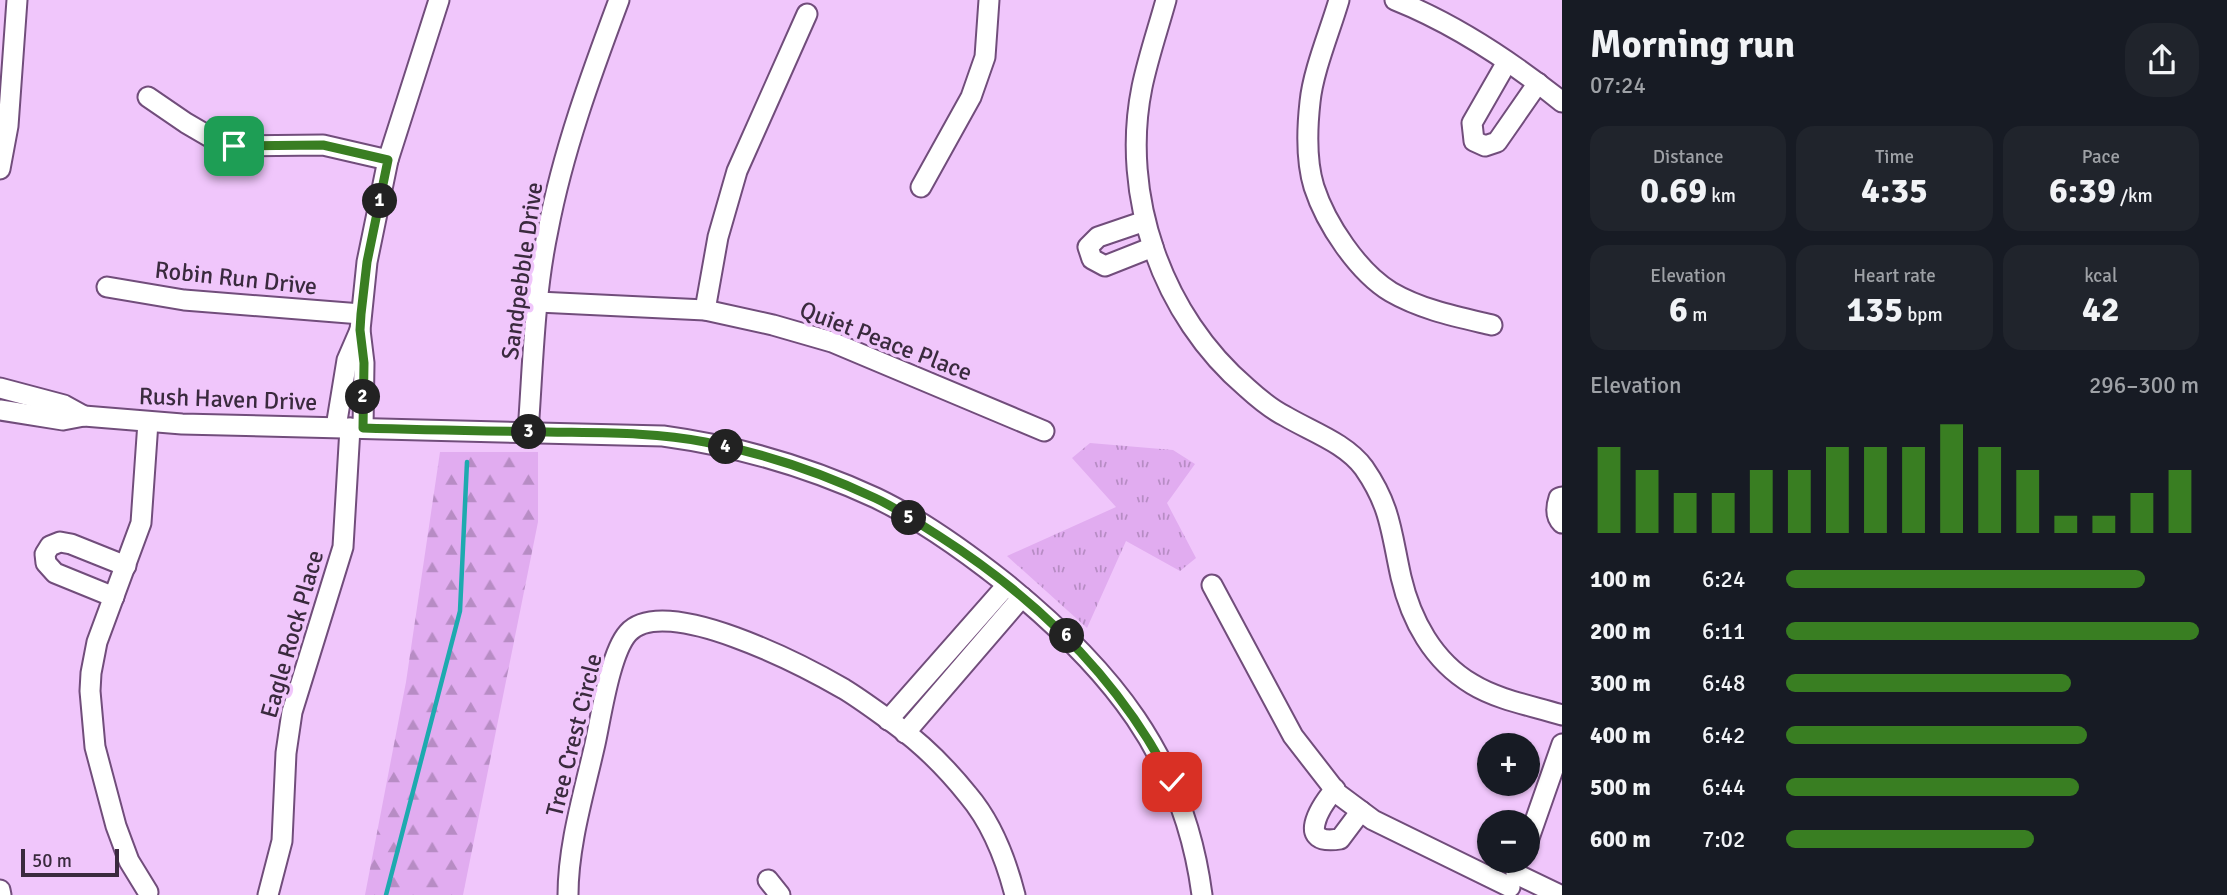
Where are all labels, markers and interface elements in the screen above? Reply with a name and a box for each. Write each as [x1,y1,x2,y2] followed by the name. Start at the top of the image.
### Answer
[1590,21,1795,68] text: Morning run
[2125,23,2199,97] button: share
[1590,71,1646,100] text: 07:24
[204,116,264,176] pin
[215,127,253,165] icon: arrive
[1653,145,1724,169] text: Distance
[1875,145,1914,169] text: Time
[2082,145,2120,169] text: Pace
[1640,169,1707,212] text: 0.69
[1861,169,1928,212] text: 4:35
[2049,169,2116,212] text: 6:39
[495,180,549,362] street label: Sandpebble Drive
[362,184,398,218] pin: 1
[1707,184,1736,208] text: km
[2116,184,2153,208] text: /km
[374,188,385,212] text: 1
[153,255,319,301] street label: Robin Run Drive
[1650,264,1726,288] text: Elevation
[1853,264,1936,288] text: Heart rate
[2084,264,2117,288] text: kcal
[1669,288,1688,331] text: 6
[1846,288,1903,331] text: 135
[2082,288,2120,331] text: 42
[796,294,976,388] street label: Quiet Peace Place
[1688,303,1707,327] text: m
[1903,303,1943,327] text: bpm
[1590,371,1682,400] text: Elevation
[2089,371,2199,400] text: 296–300 m
[346,380,380,414] pin: 2
[138,381,318,417] street label: Rush Haven Drive
[357,384,368,408] text: 2
[512,414,546,450] pin: 3
[523,419,534,443] text: 3
[708,430,744,464] pin: 4
[720,434,731,458] text: 4
[892,500,926,536] pin: 5
[903,505,914,529] text: 5
[254,547,330,721] street label: Eagle Rock Place
[1590,565,1651,594] text: 100 m
[1702,565,1745,594] text: 6:24
[1590,617,1651,646] text: 200 m
[1702,617,1745,646] text: 6:11
[1050,618,1084,654] pin: 6
[1061,623,1072,647] text: 6
[539,650,609,820] street label: Tree Crest Circle
[1590,669,1651,698] text: 300 m
[1702,669,1745,698] text: 6:48
[1590,721,1651,750] text: 400 m
[1702,721,1745,750] text: 6:42
[1477,733,1540,873] map controls
[1477,733,1540,796] button: +
[1142,752,1202,812] pin
[1153,763,1191,801] icon: check
[1590,773,1651,802] text: 500 m
[1702,773,1745,802] text: 6:44
[1477,810,1540,873] button: −
[1590,825,1651,854] text: 600 m
[1702,825,1745,854] text: 7:02
[21,846,119,878] scale bar
[32,849,72,873] text: 50 m

